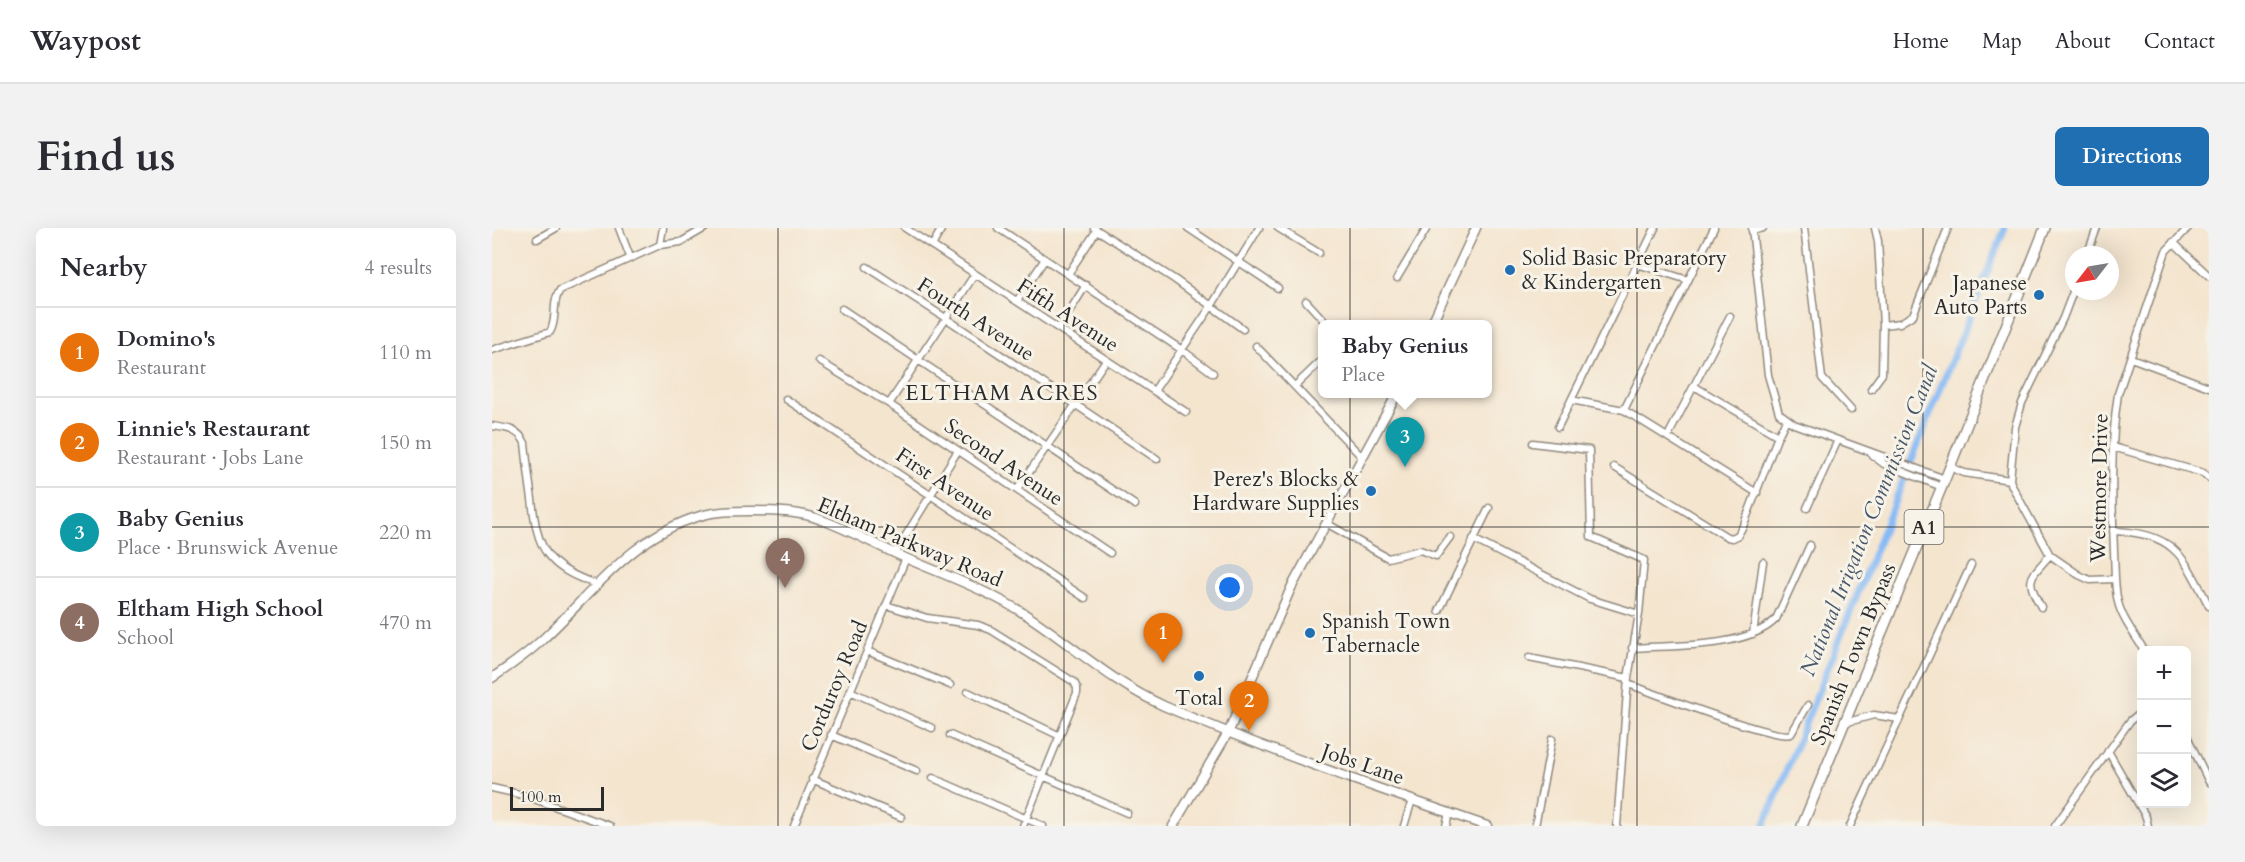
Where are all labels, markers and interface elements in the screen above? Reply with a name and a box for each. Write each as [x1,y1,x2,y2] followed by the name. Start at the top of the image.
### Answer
[30,22,141,60] text: Waypost
[1893,27,1949,56] text: Home
[1982,27,2022,56] text: Map
[2055,27,2111,56] text: About
[2144,27,2215,56] text: Contact
[2055,127,2209,186] button: Directions
[36,128,176,185] text: Find us
[1522,244,1727,297] place label: Solid Basic Preparatory & Kindergarten
[2065,246,2119,300] north arrow
[60,250,148,285] text: Nearby
[364,254,432,281] text: 4 results
[1503,263,1517,277] marker: Solid Basic Preparatory & Kindergarten
[1934,269,2027,322] place label: Japanese Auto Parts
[911,271,1040,368] street label: Fourth Avenue
[1011,272,1124,359] street label: Fifth Avenue
[2032,288,2046,302] marker: Japanese Auto Parts
[1318,320,1492,398] popup
[117,324,215,354] text: Domino's
[1342,331,1468,361] text: Baby Genius
[74,339,85,366] text: 1
[379,339,432,366] text: 110 m
[117,354,206,381] text: Restaurant
[1793,359,1946,681] water label: National Irrigation Commission Canal
[1342,361,1385,388] text: Place
[905,378,1099,408] district label: ELTHAM ACRES
[938,412,1069,513] street label: Second Avenue
[2084,413,2115,564] street label: Westmore Drive
[117,414,310,444] text: Linnie's Restaurant
[1386,418,1424,467] pin: 3
[74,429,85,456] text: 2
[379,429,432,456] text: 150 m
[890,441,1000,528] street label: First Avenue
[117,444,304,471] text: Restaurant · Jobs Lane
[1193,465,1359,518] place label: Perez's Blocks & Hardware Supplies
[1364,484,1378,498] marker: Perez's Blocks & Hardware Supplies
[813,490,1007,595] street label: Eltham Parkway Road
[117,504,244,534] text: Baby Genius
[1904,510,1944,544] road number: A1
[74,519,85,546] text: 3
[379,519,432,546] text: 220 m
[117,534,338,561] text: Place · Brunswick Avenue
[766,538,804,588] pin: 4
[1804,559,1903,749] street label: Spanish Town Bypass
[1215,573,1244,602] your location
[117,594,323,624] text: Eltham High School
[1322,607,1450,660] place label: Spanish Town Tabernacle
[74,609,85,636] text: 4
[379,609,432,636] text: 470 m
[1144,614,1182,663] pin: 1
[794,616,875,756] street label: Corduroy Road
[117,624,174,651] text: School
[1303,626,1317,640] marker: Spanish Town Tabernacle
[2137,646,2191,808] map controls
[2137,646,2191,700] button: +
[1192,669,1206,683] marker: Total
[1230,682,1269,731] pin: 2
[1175,684,1223,713] place label: Total
[2137,700,2191,754] button: −
[1315,736,1408,792] street label: Jobs Lane
[2137,754,2191,808] button: layers
[510,784,604,812] scale bar
[519,786,561,808] text: 100 m

